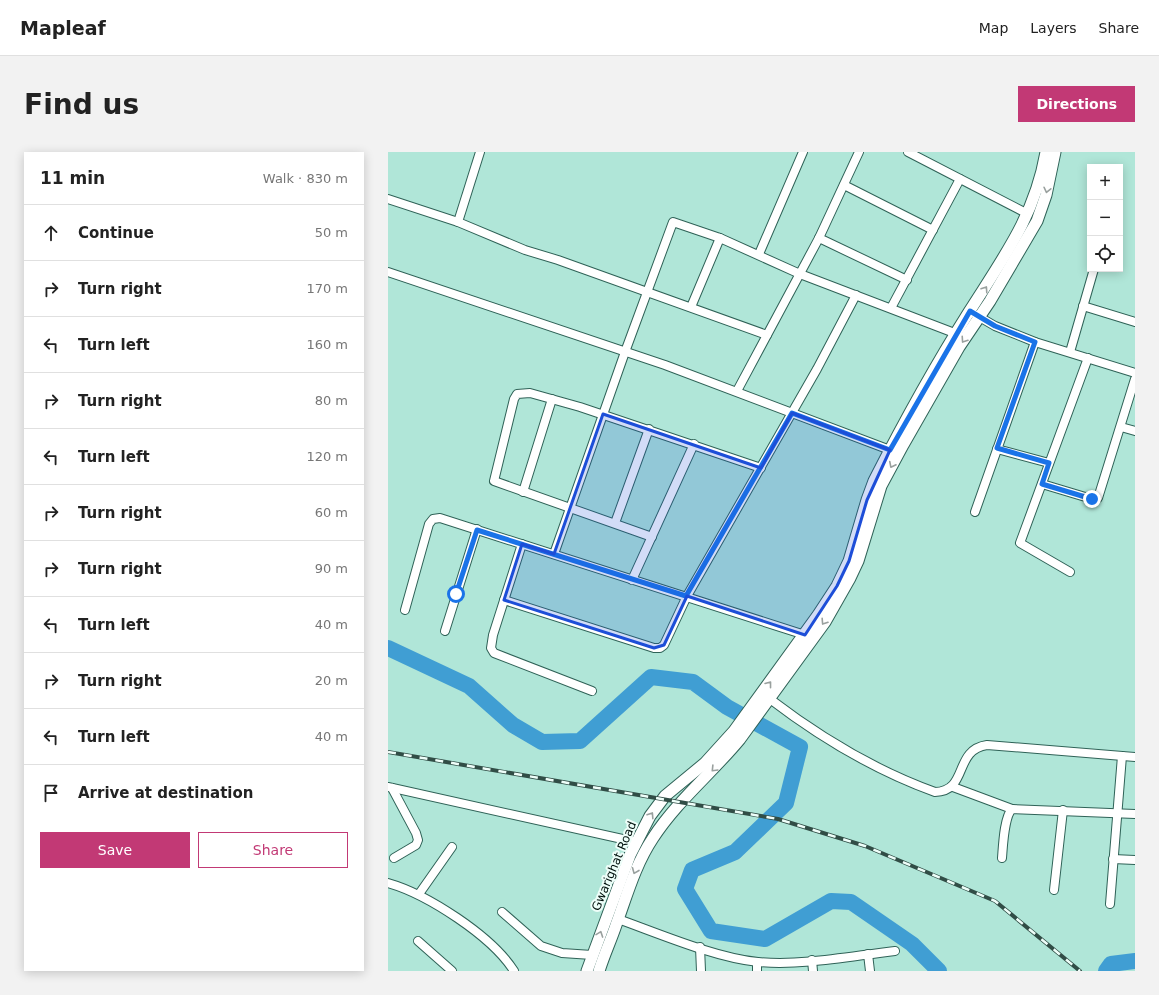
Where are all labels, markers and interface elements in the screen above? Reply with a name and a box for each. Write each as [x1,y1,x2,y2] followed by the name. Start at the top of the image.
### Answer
[20,17,106,39] text: Mapleaf
[979,20,1008,36] text: Map
[1030,20,1077,36] text: Layers
[1099,20,1139,36] text: Share
[1018,86,1135,122] button: Directions
[24,88,139,121] text: Find us
[1087,164,1123,272] map controls
[1087,164,1123,200] button: +
[40,168,105,188] text: 11 min
[263,171,348,186] text: Walk · 830 m
[1043,187,1051,193] one-way arrow
[1087,200,1123,236] button: −
[40,222,62,244] icon: ahead
[78,224,154,242] text: Continue
[315,225,348,240] text: 50 m
[1087,236,1123,272] button: locate
[40,278,62,300] icon: right
[78,280,162,298] text: Turn right
[306,281,348,296] text: 170 m
[980,286,988,293] one-way arrow
[40,334,62,356] icon: left
[78,336,150,354] text: Turn left
[961,336,969,343] one-way arrow
[306,337,348,352] text: 160 m
[40,390,62,412] icon: right
[78,392,162,410] text: Turn right
[315,393,348,408] text: 80 m
[40,446,62,468] icon: left
[78,448,150,466] text: Turn left
[306,449,348,464] text: 120 m
[889,460,897,468] one-way arrow
[1083,490,1101,508] route end
[40,502,62,524] icon: right
[78,504,162,522] text: Turn right
[315,505,348,520] text: 60 m
[40,558,62,580] icon: right
[78,560,162,578] text: Turn right
[315,561,348,576] text: 90 m
[447,585,465,603] route start
[40,614,62,636] icon: left
[78,616,150,634] text: Turn left
[315,617,348,632] text: 40 m
[822,618,829,625] one-way arrow
[40,670,62,692] icon: right
[78,672,162,690] text: Turn right
[315,673,348,688] text: 20 m
[765,682,772,689] one-way arrow
[40,726,62,748] icon: left
[78,728,150,746] text: Turn left
[315,729,348,744] text: 40 m
[711,764,719,772] one-way arrow
[40,782,62,804] icon: arrive
[78,784,253,802] text: Arrive at destination
[646,812,654,819] one-way arrow
[589,819,639,913] street label: Gwarighat Road
[40,832,190,868] button: Save
[198,832,348,868] button: Share
[632,867,640,874] one-way arrow
[595,931,603,938] one-way arrow

